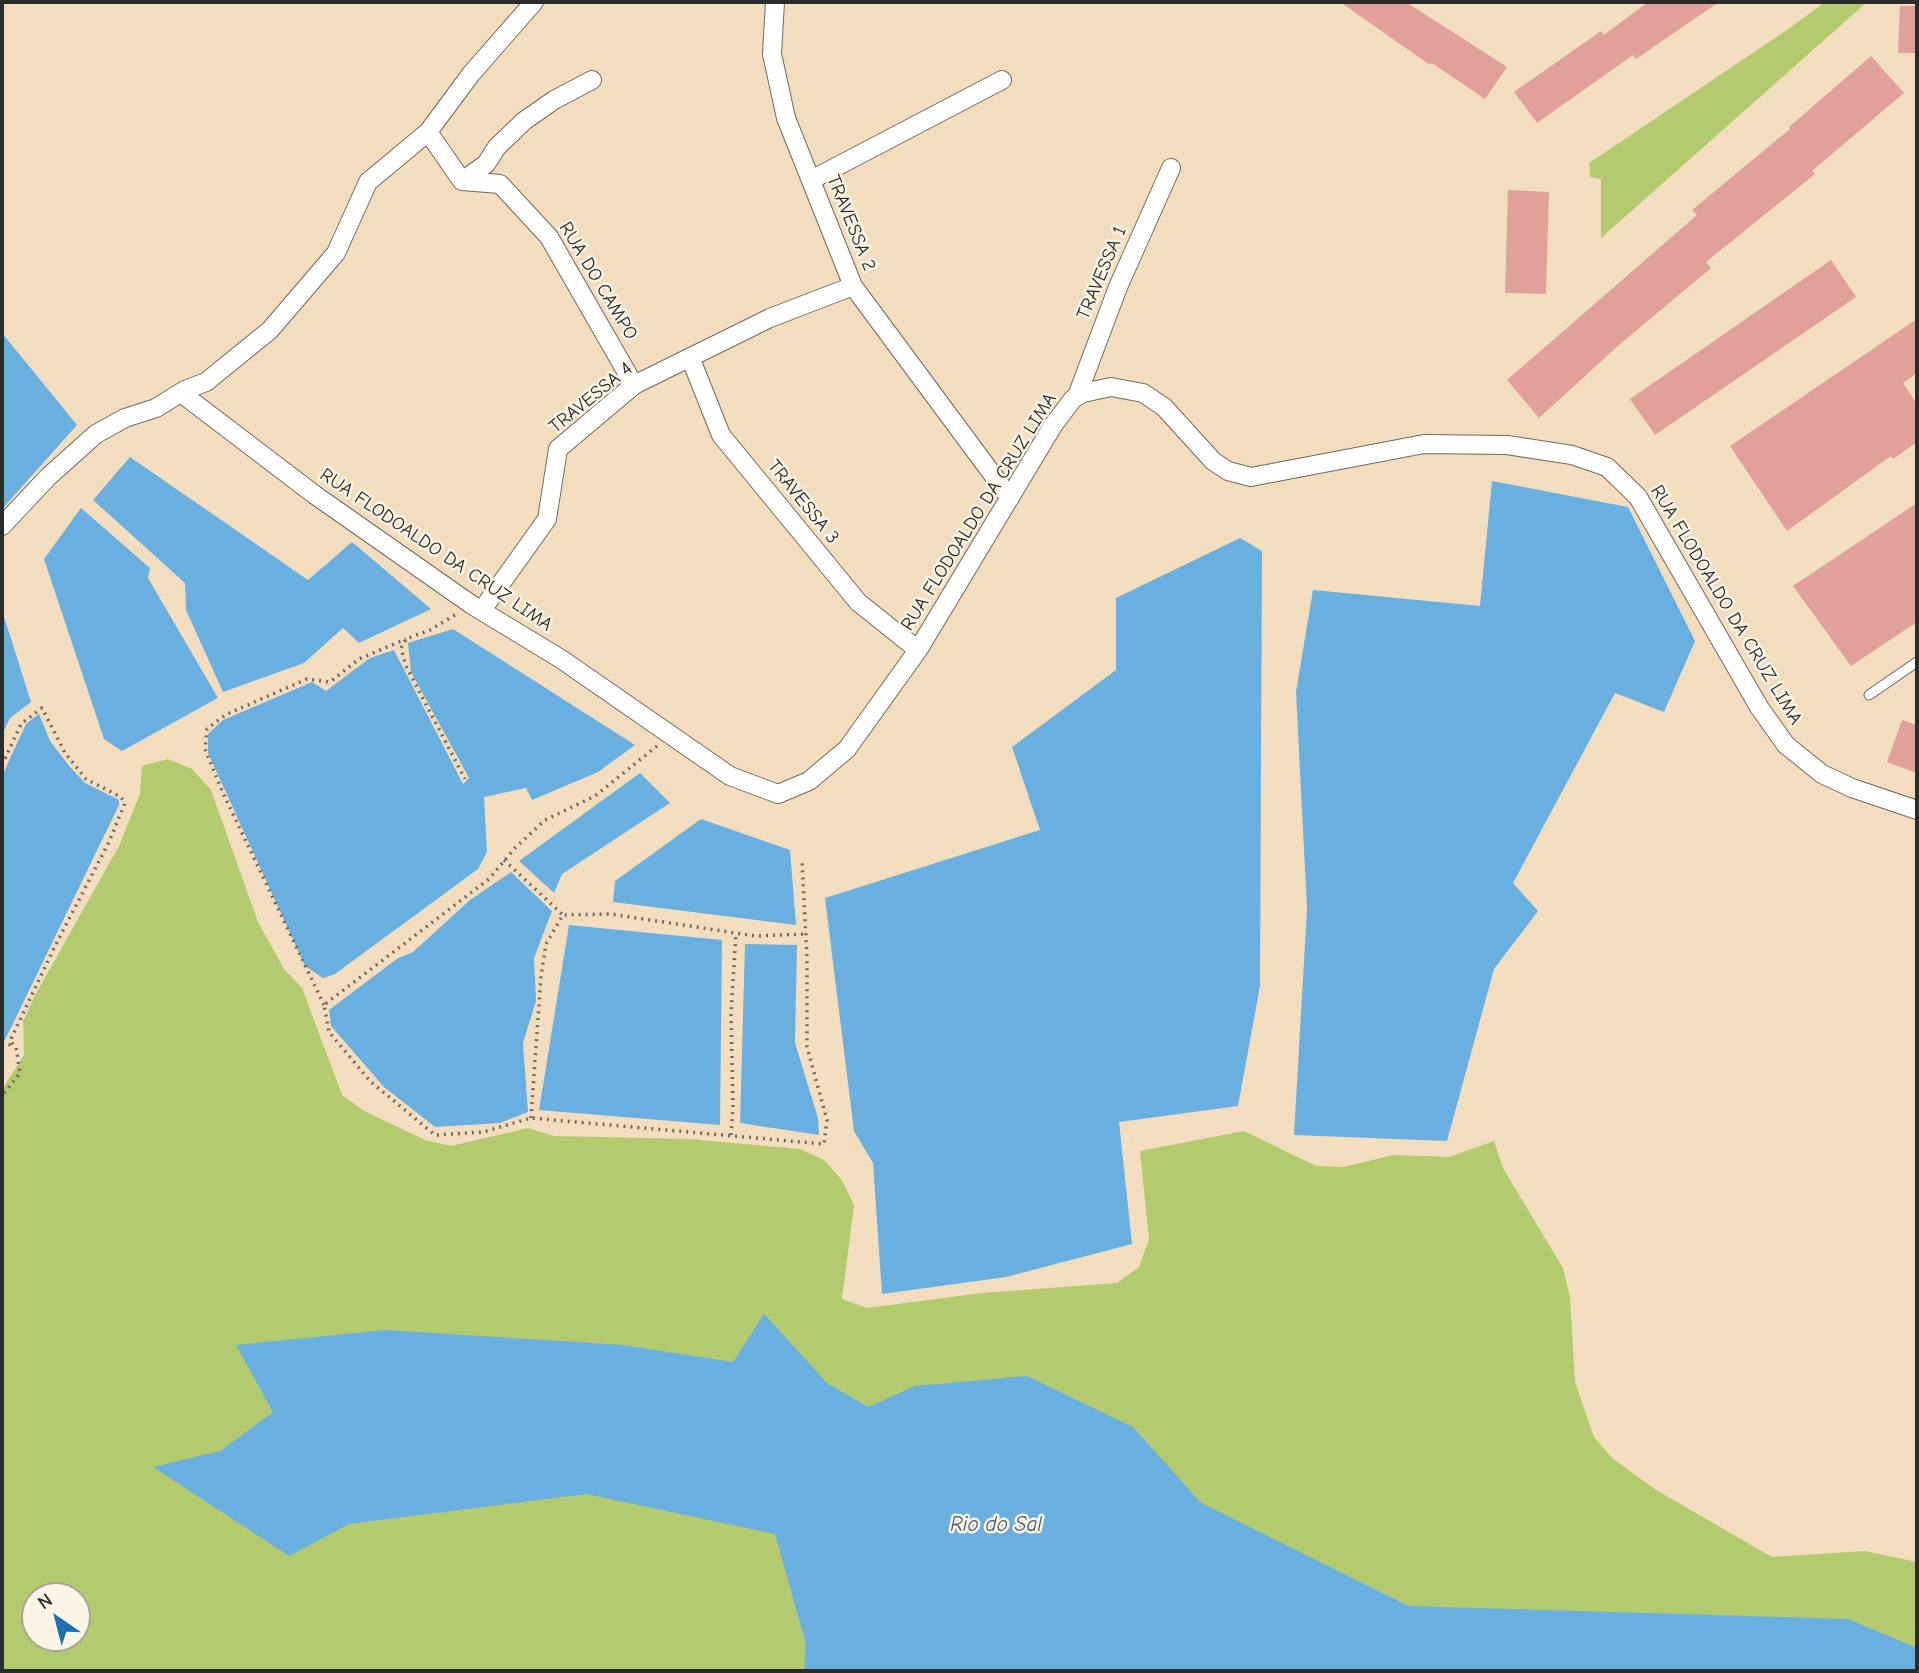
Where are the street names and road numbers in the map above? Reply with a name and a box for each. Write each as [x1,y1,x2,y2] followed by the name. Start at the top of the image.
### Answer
[821,172,881,274] street label: TRAVESSA 2
[554,218,642,344] street label: RUA DO CAMPO
[1072,223,1132,323] street label: TRAVESSA 1
[545,357,637,439] street label: TRAVESSA 4
[896,389,1062,635] street label: RUA FLODOALDO DA CRUZ LIMA
[762,456,844,548] street label: TRAVESSA 3
[315,463,557,637] street label: RUA FLODOALDO DA CRUZ LIMA
[1645,481,1807,729] street label: RUA FLODOALDO DA CRUZ LIMA

